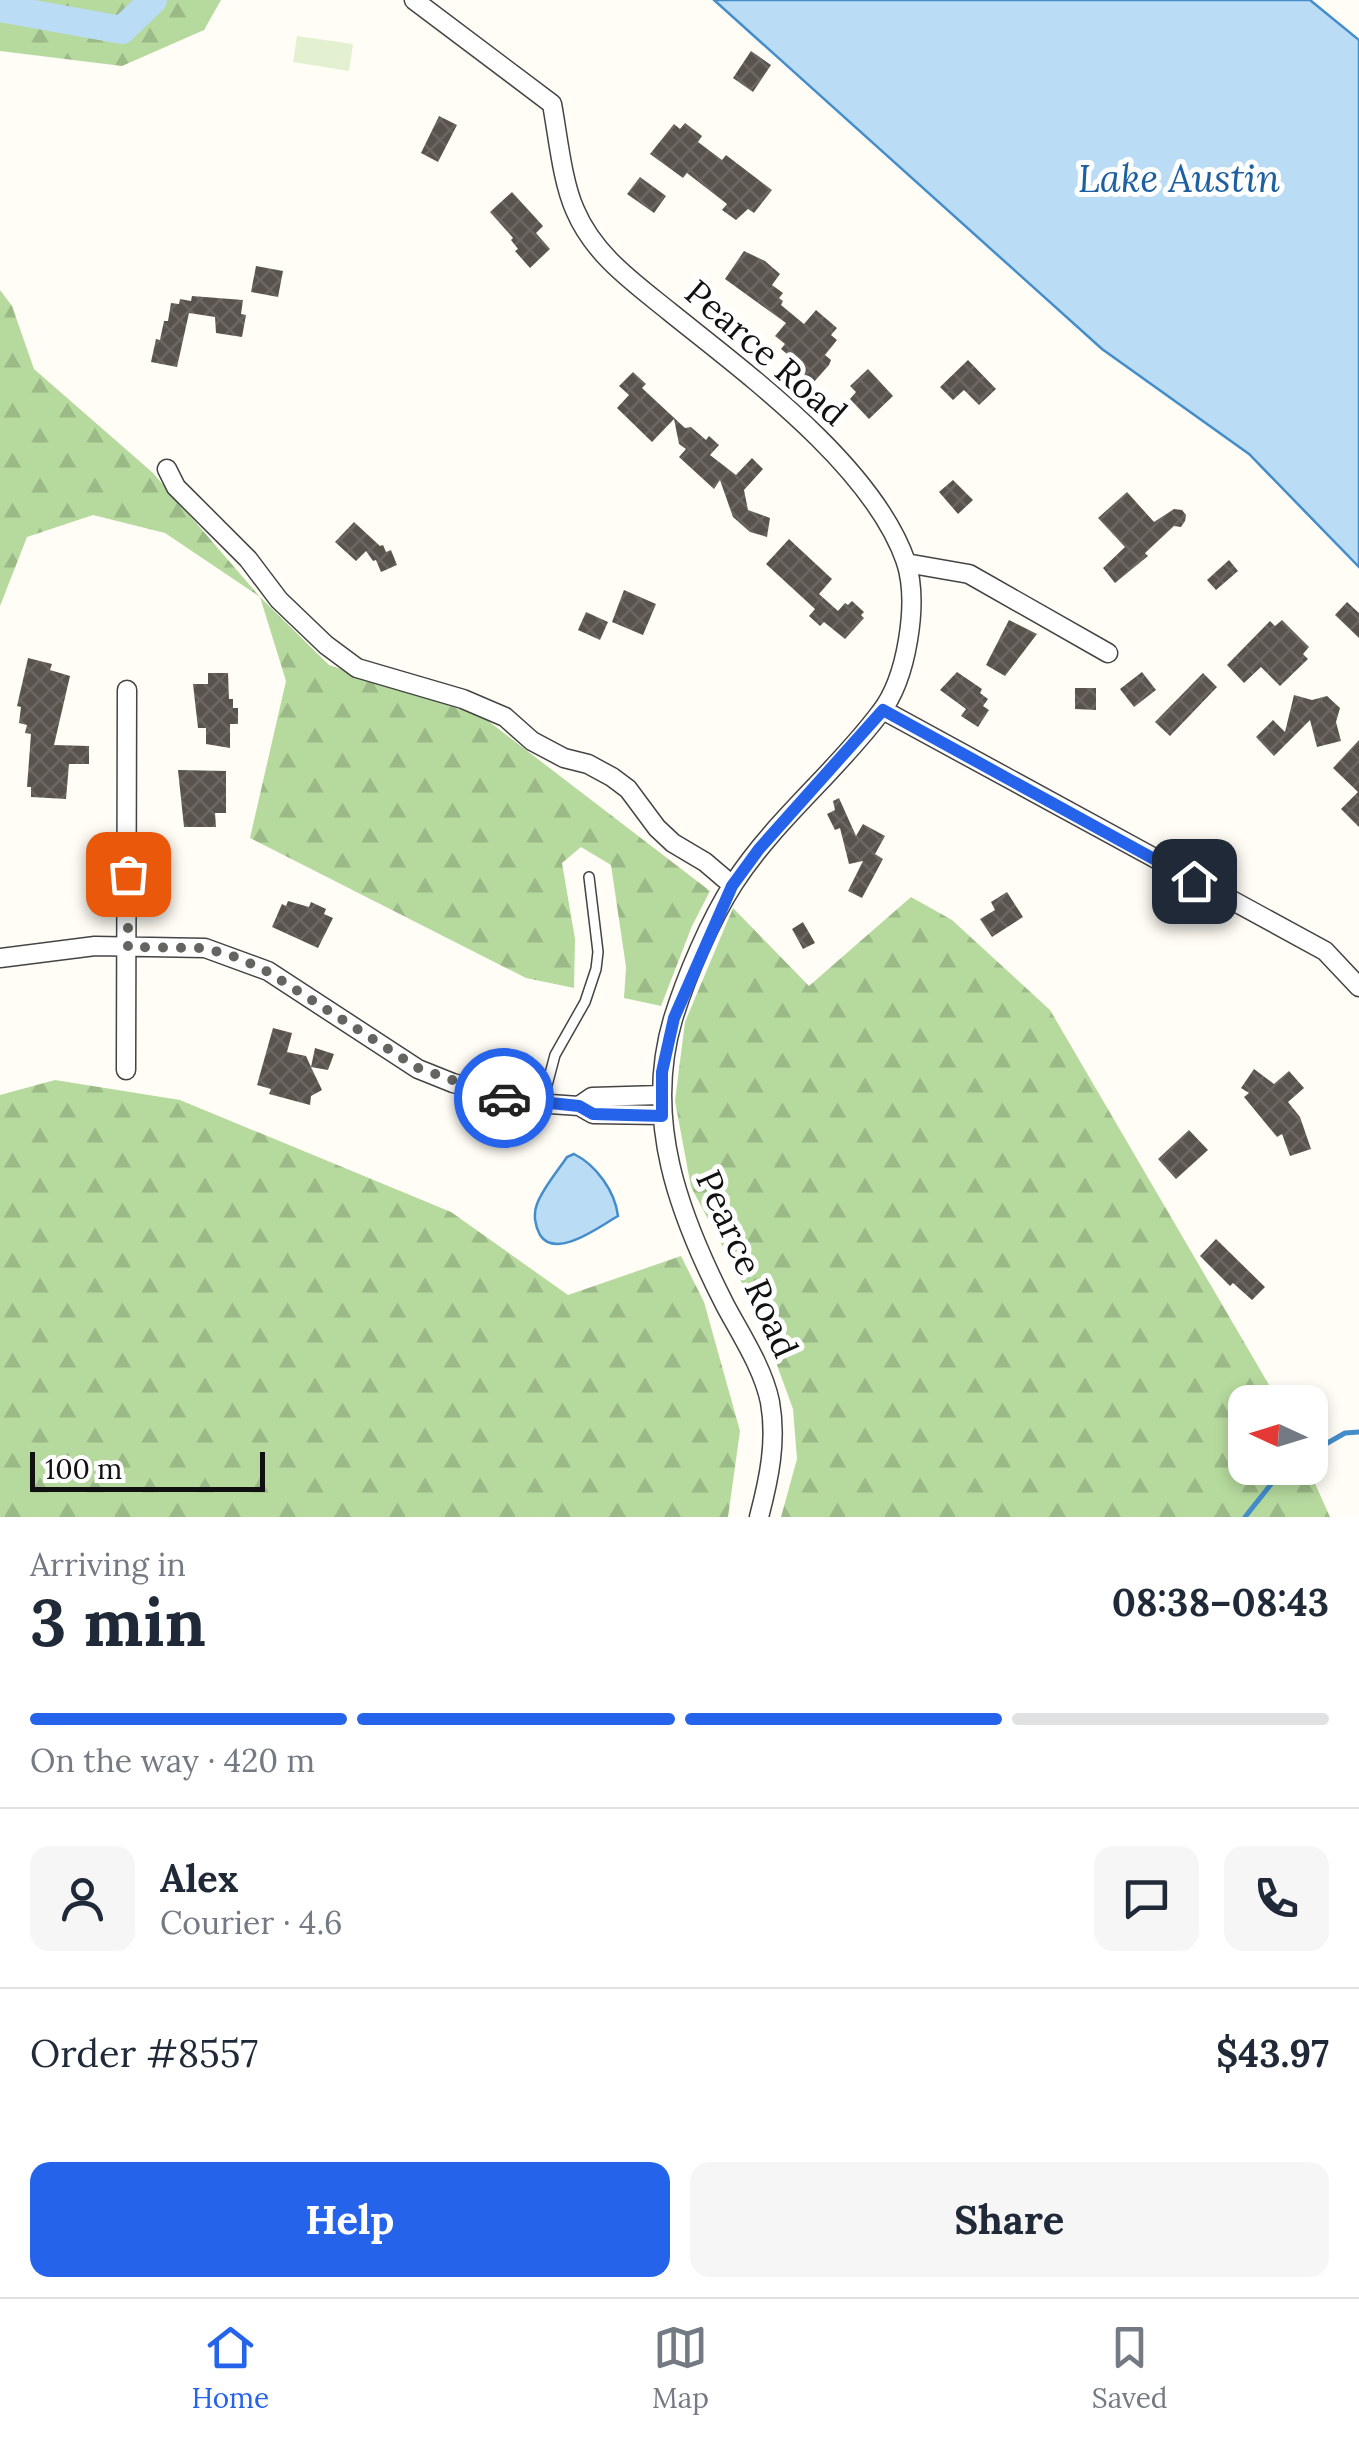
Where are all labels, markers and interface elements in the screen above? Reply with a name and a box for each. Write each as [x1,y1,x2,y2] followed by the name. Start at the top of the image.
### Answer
[1078,154,1280,202] water label: Lake Austin
[676,270,857,435] street label: Pearce Road
[86,832,171,917] pin
[1152,839,1237,924] pin
[101,847,156,902] icon: bag
[1167,854,1222,909] icon: home
[454,1048,554,1148] courier
[477,1071,532,1126] icon: car
[686,1163,809,1365] street label: Pearce Road
[1228,1385,1328,1485] north arrow
[1228,1385,1328,1485] map controls
[30,1447,265,1492] scale bar
[45,1451,122,1487] text: 100 m
[30,1544,186,1585] text: Arriving in
[1112,1578,1329,1626] text: 08:38–08:43
[30,1581,206,1664] text: 3 min
[30,1740,315,1781] text: On the way · 420 m
[30,1846,135,1951] button: person
[1094,1846,1199,1951] button: chat
[1224,1846,1329,1951] button: phone
[160,1854,239,1902] text: Alex
[160,1902,342,1943] text: Courier · 4.6
[30,2029,258,2077] text: Order #8557
[1216,2029,1329,2077] text: $43.97
[30,2162,670,2277] button: Help
[690,2162,1329,2277] button: Share
[191,2320,269,2416] tab: Home
[652,2320,709,2416] tab: Map
[1092,2320,1168,2416] tab: Saved

